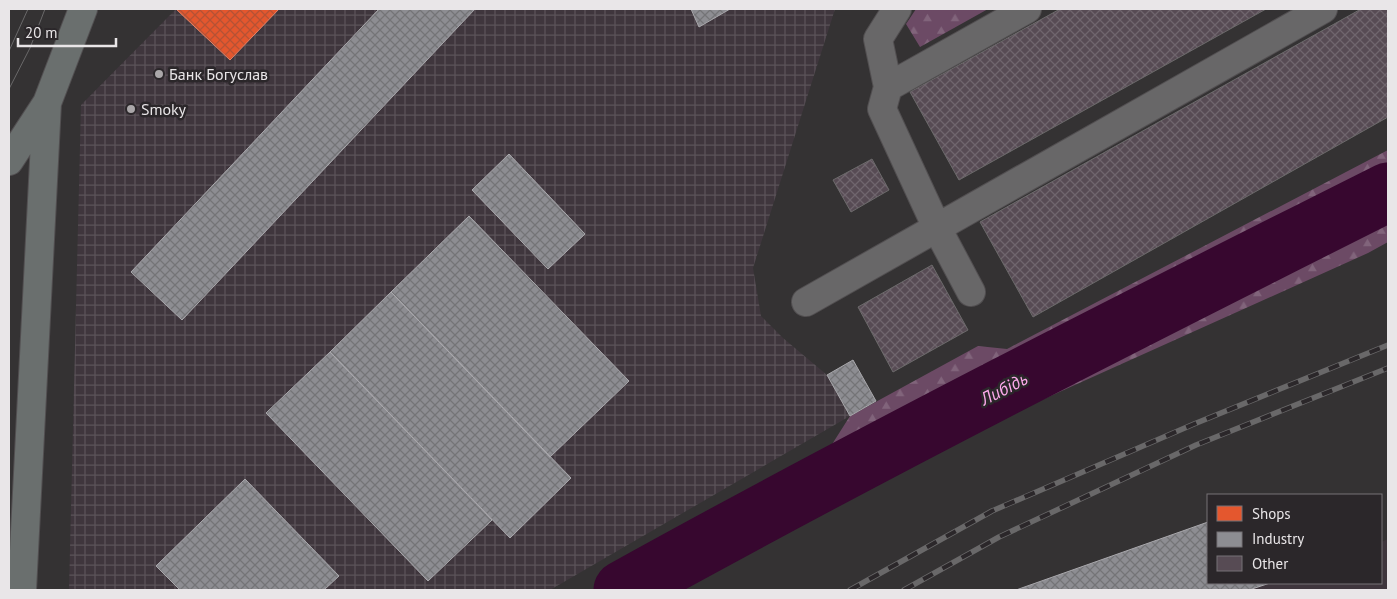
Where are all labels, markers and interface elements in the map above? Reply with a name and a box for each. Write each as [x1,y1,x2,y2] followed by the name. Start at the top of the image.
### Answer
[18,15,115,47] scale bar
[25,23,58,42] text: 20 m
[169,64,268,84] place label: Банк Богуслав
[153,68,165,80] marker: Банк Богуслав
[141,99,187,119] place label: Smoky
[125,103,137,115] marker: Smoky
[975,367,1031,411] water label: Либідь
[1207,494,1382,584] legend
[1252,504,1291,523] text: Shops
[1252,529,1304,548] text: Industry
[1252,554,1288,573] text: Other

